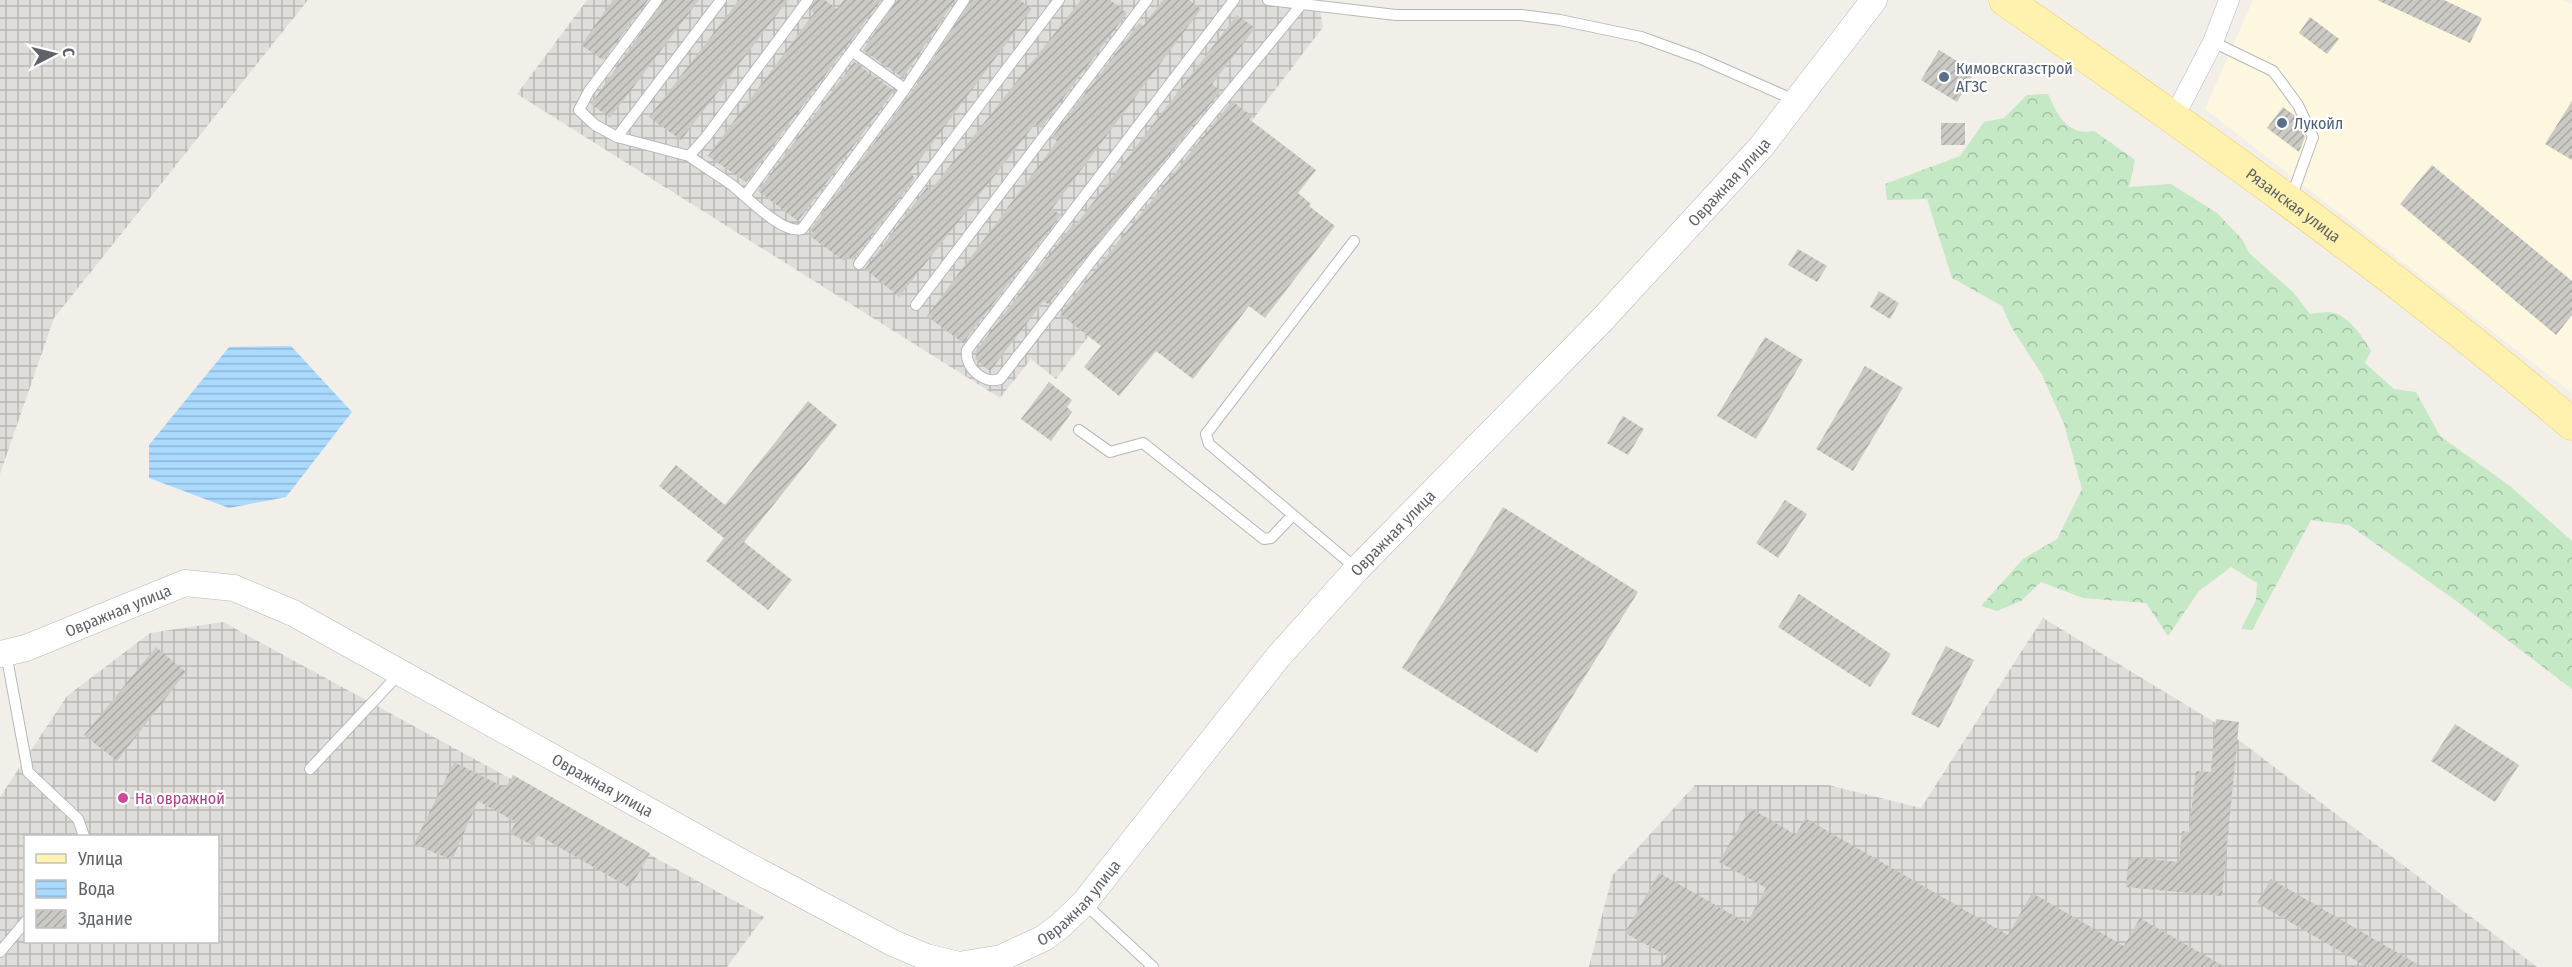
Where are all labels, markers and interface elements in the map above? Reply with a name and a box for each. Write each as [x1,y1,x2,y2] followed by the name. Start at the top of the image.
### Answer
[24,24,84,84] north arrow
[58,47,78,58] text: С
[1956,59,2073,96] place label: Кимовскгазстрой АГЗС
[1937,70,1951,84] marker: Кимовскгазстрой АГЗС
[2294,114,2343,133] place label: Лукойл
[2275,116,2289,130] marker: Лукойл
[1684,134,1774,230] street label: Овражная улица
[2243,164,2345,246] street label: Рязанская улица
[1346,486,1439,579] street label: Овражная улица
[62,580,174,641] street label: Овражная улица
[549,749,657,821] street label: Овражная улица
[135,789,225,808] place label: На овражной
[116,791,130,805] marker: На овражной
[24,835,219,943] legend
[77,848,123,870] text: Улица
[1034,856,1124,949] street label: Овражная улица
[78,878,115,900] text: Вода
[78,908,133,930] text: Здание

